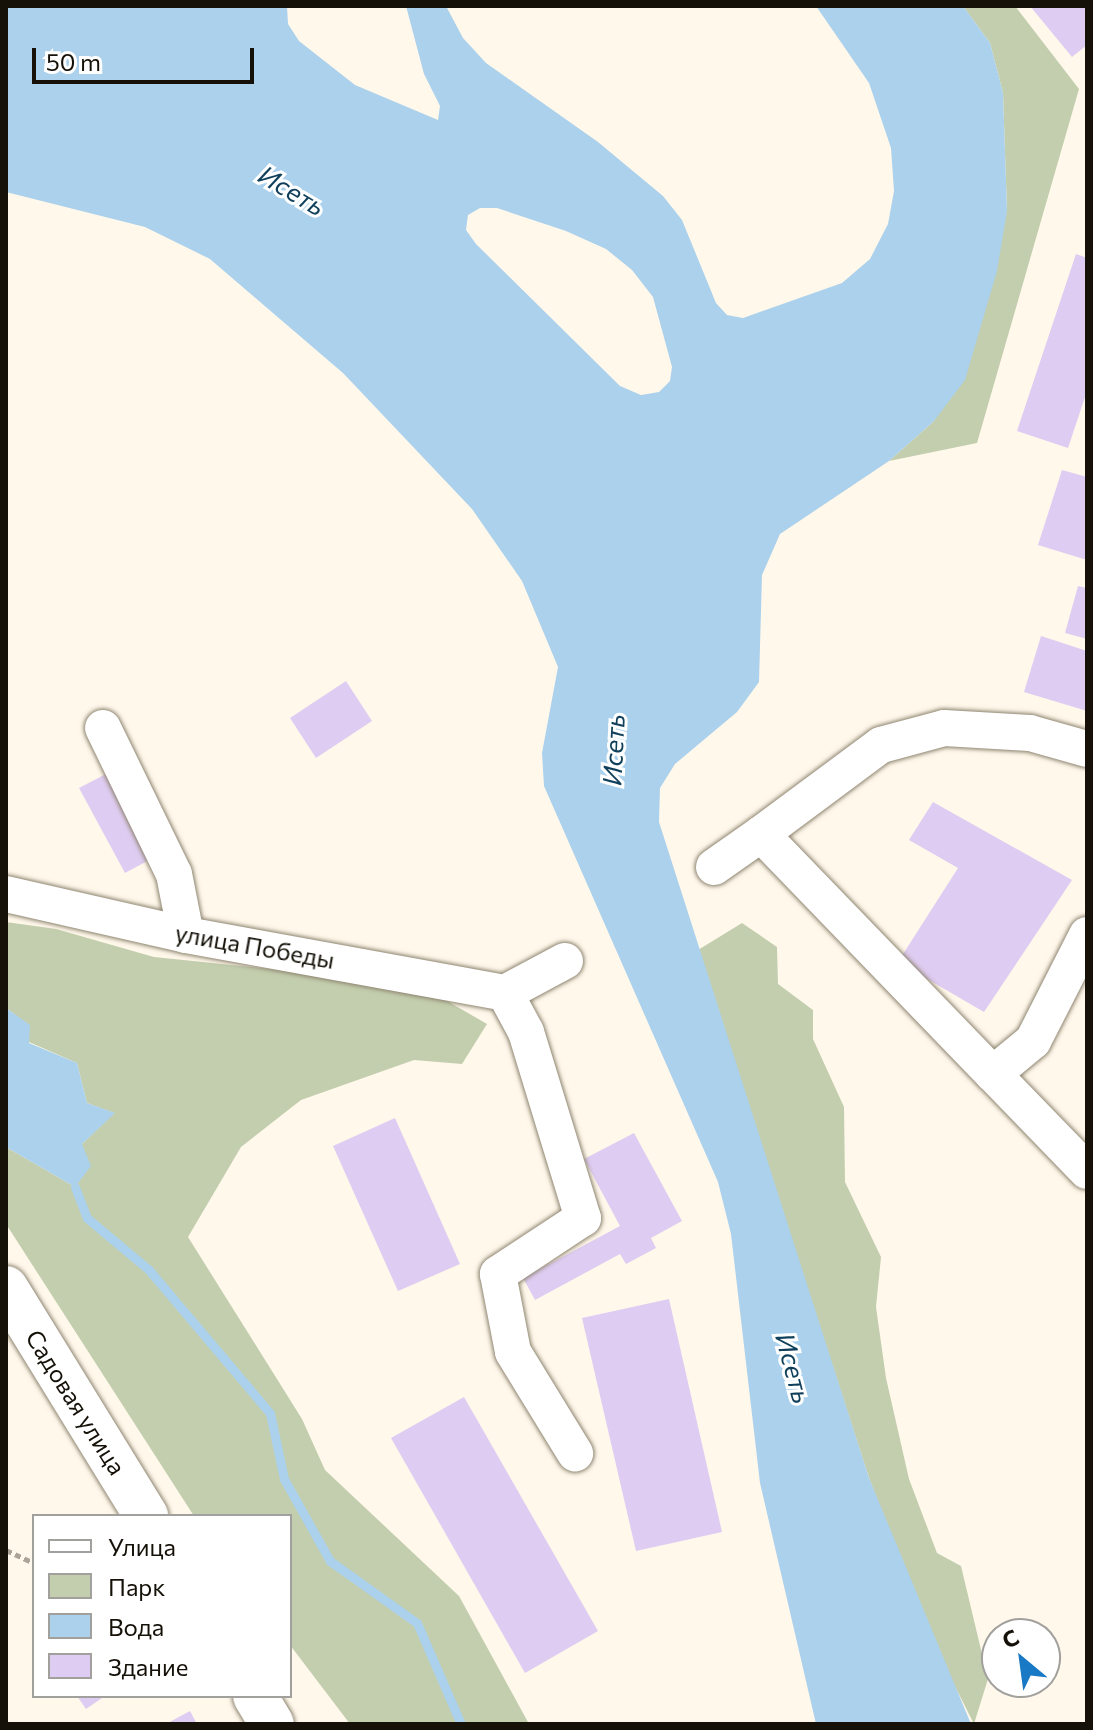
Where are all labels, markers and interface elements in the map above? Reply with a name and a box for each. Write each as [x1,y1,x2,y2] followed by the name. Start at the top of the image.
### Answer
[36,32,258,82] scale bar
[46,47,101,76] text: 50 m
[253,158,331,222] water label: Исеть
[596,713,630,787] water label: Исеть
[173,918,337,974] street label: улица Победы
[20,1324,132,1480] street label: Садовая улица
[770,1329,818,1407] water label: Исеть
[32,1514,292,1698] legend
[108,1532,176,1561] text: Улица
[108,1572,165,1601] text: Парк
[108,1612,164,1641] text: Вода
[981,1618,1061,1698] north arrow
[997,1623,1023,1654] text: С
[108,1652,188,1681] text: Здание

